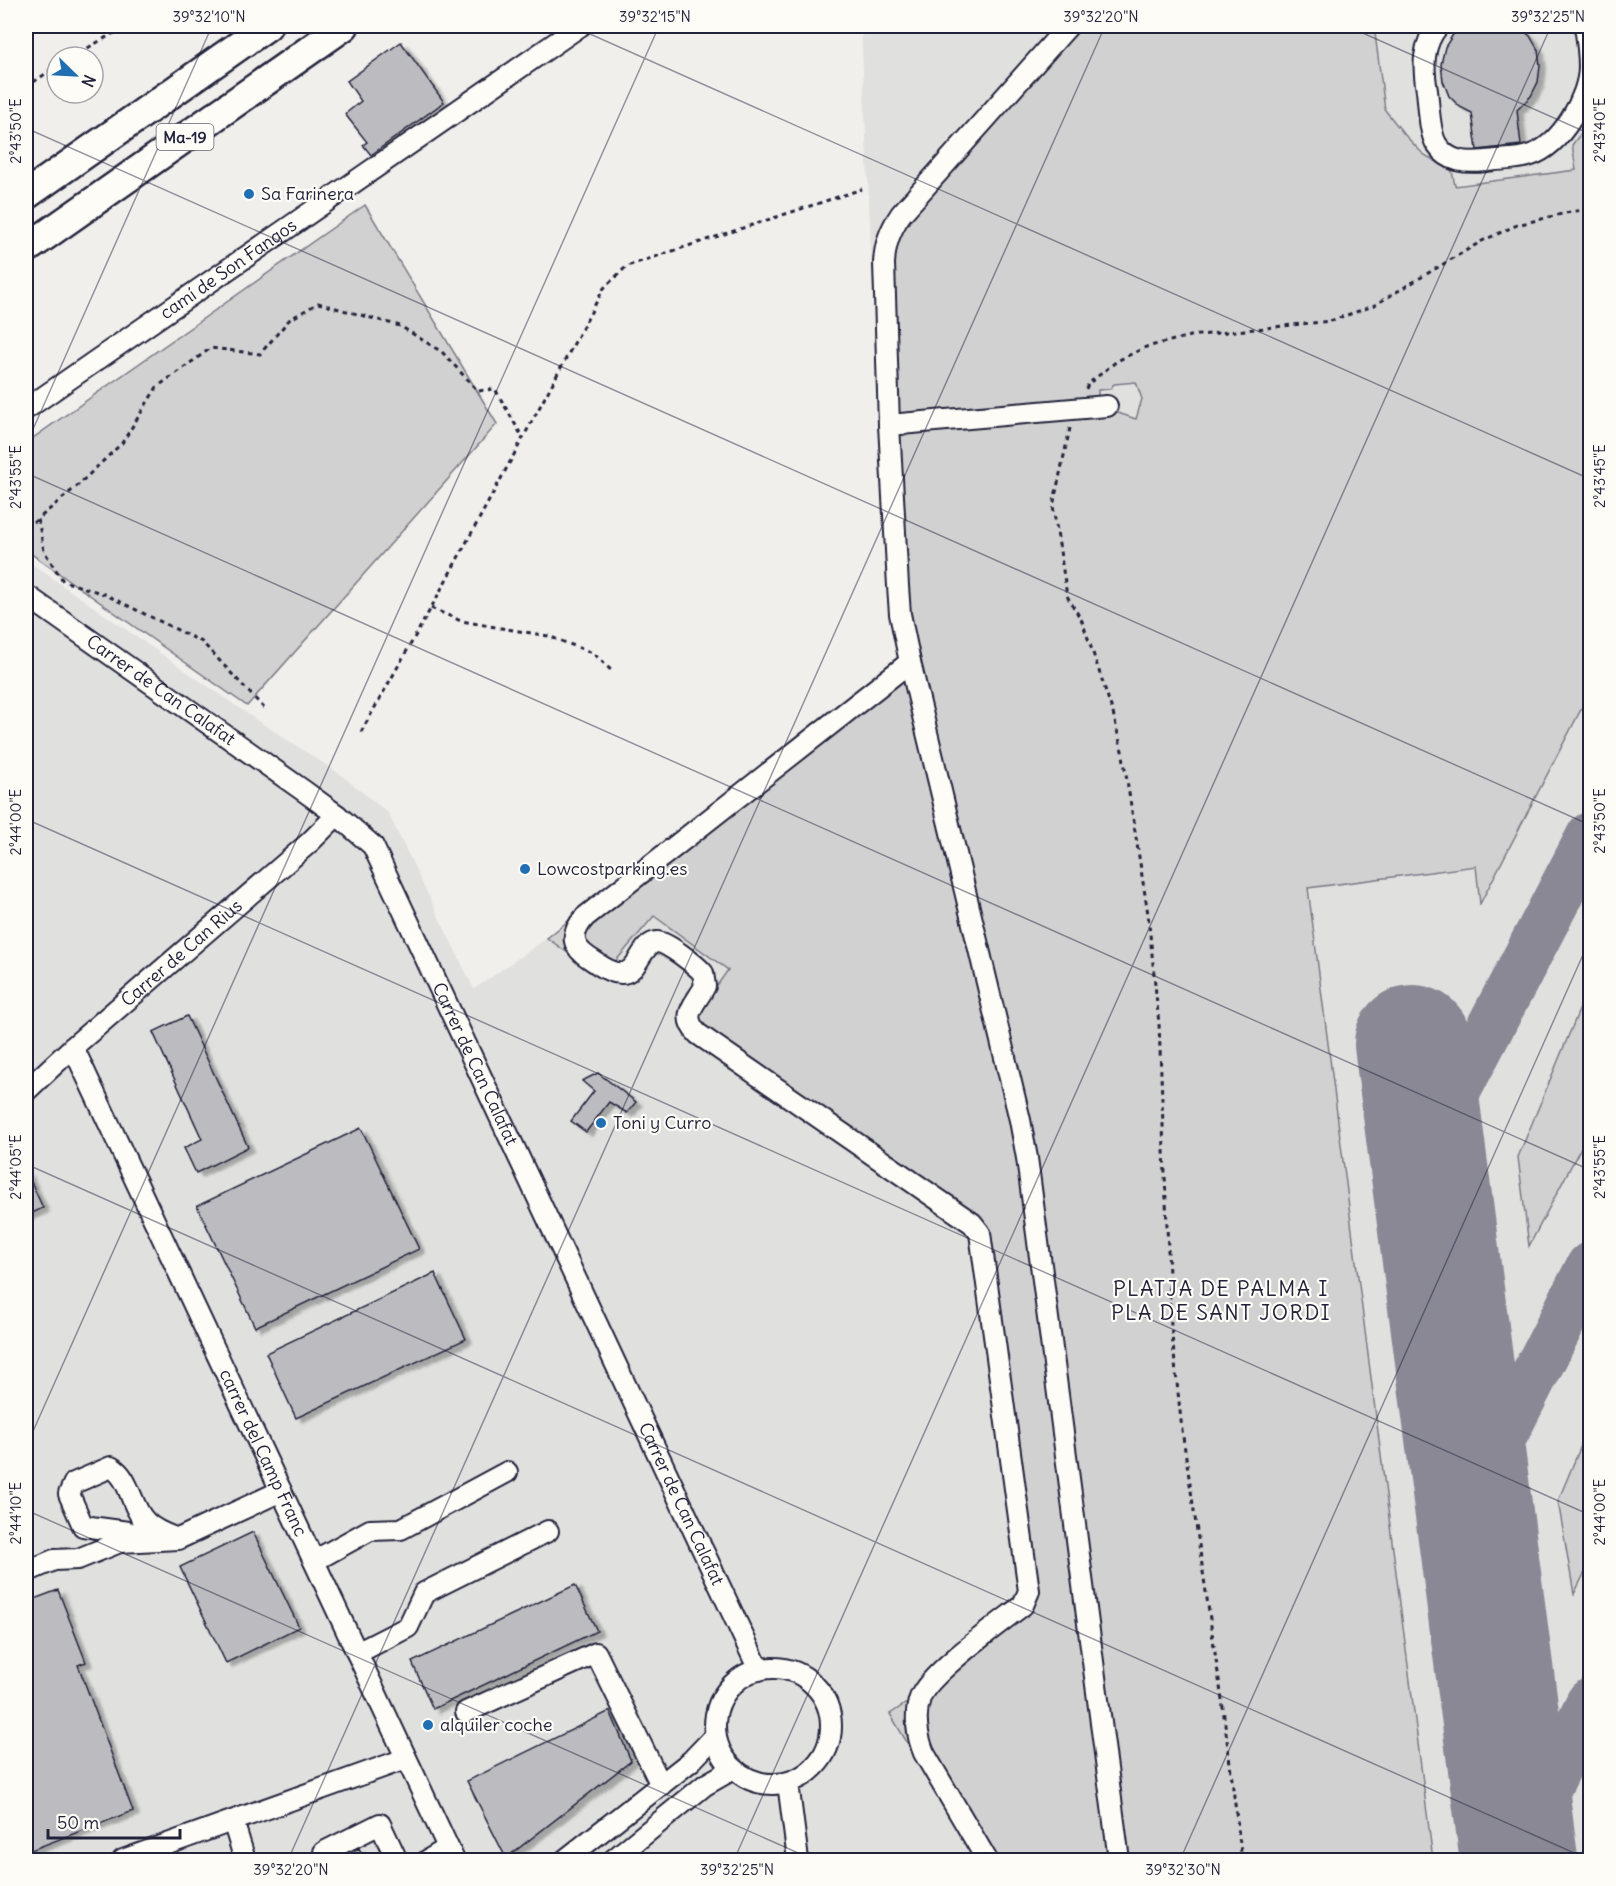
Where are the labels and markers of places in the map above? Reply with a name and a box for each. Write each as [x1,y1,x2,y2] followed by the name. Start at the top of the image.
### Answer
[261,182,354,205] place label: Sa Farinera
[242,187,256,201] marker: Sa Farinera
[537,857,687,880] place label: Lowcostparking.es
[518,862,532,876] marker: Lowcostparking.es
[613,1111,711,1134] place label: Toni y Curro
[594,1116,608,1130] marker: Toni y Curro
[440,1713,553,1736] place label: alquiler coche
[421,1718,435,1732] marker: alquiler coche

